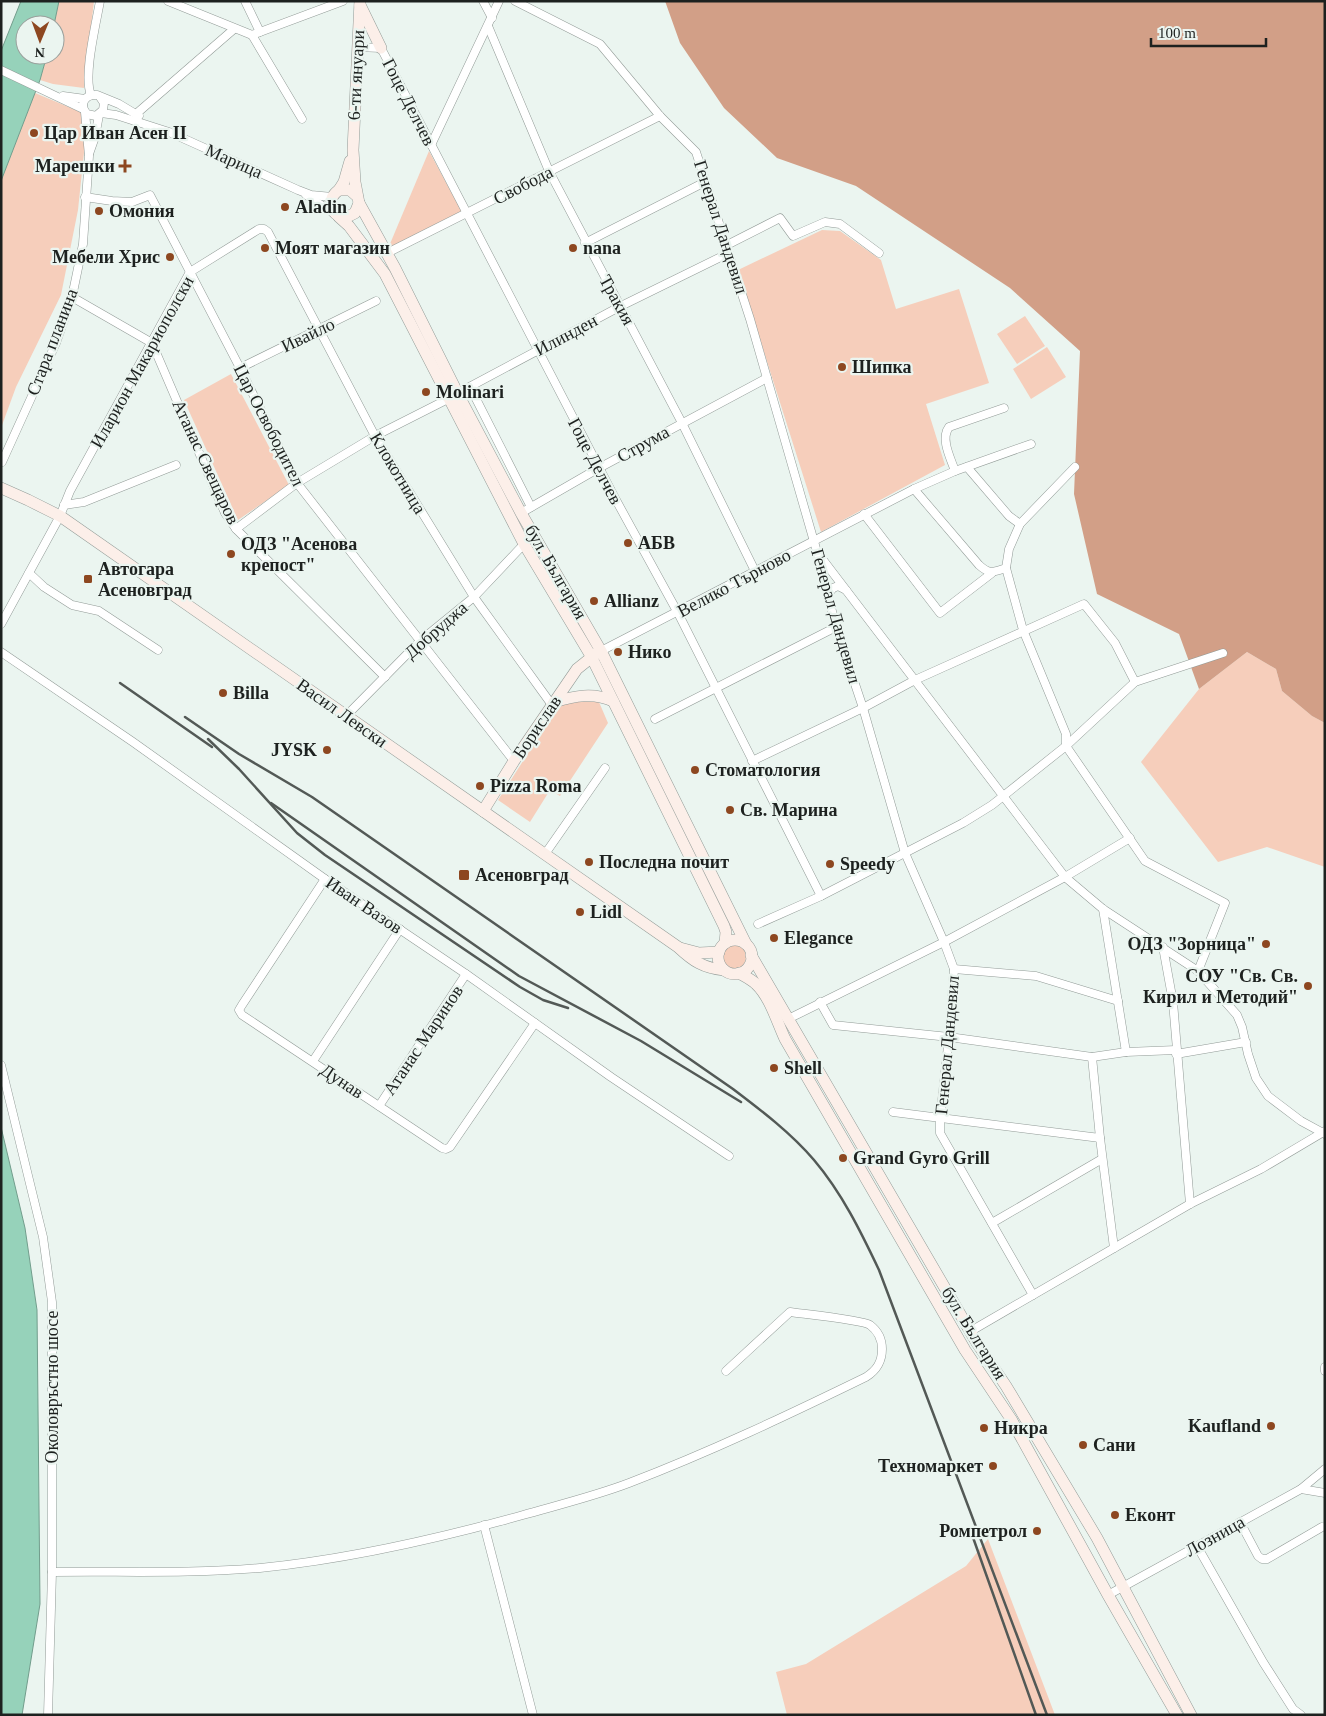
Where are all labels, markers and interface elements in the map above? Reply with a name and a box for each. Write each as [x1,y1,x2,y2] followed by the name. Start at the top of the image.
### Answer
[15,15,65,65] north arrow
[1151,15,1266,47] scale bar
[1158,25,1196,41] text: 100 m
[344,29,368,121] street label: 6-ти януари
[35,45,45,60] text: N
[379,55,439,149] street label: Гоце Делчев
[44,123,187,143] place label: Цар Иван Асен II
[28,127,40,139] marker: Цар Иван Асен II
[202,140,266,182] street label: Марица
[35,156,115,176] place label: Марешки
[690,158,752,296] street label: Генерал Дандевил
[119,160,131,172] marker: Марешки
[490,162,556,208] street label: Свобода
[295,197,347,217] place label: Aladin
[109,201,175,221] place label: Омония
[279,201,291,213] marker: Aladin
[93,205,105,217] marker: Омония
[275,238,390,258] place label: Моят магазин
[583,238,621,258] place label: nana
[259,242,271,254] marker: Моят магазин
[567,242,579,254] marker: nana
[52,247,160,267] place label: Мебели Хрис
[164,251,176,263] marker: Мебели Хрис
[86,272,198,452] street label: Иларион Макариополски
[595,272,639,328] street label: Тракия
[22,286,82,398] street label: Стара планина
[531,310,601,360] street label: Илинден
[278,314,338,356] street label: Ивайло
[852,357,912,377] place label: Шипка
[230,361,308,489] street label: Цар Освободител
[836,361,848,373] marker: Шипка
[436,382,504,402] place label: Molinari
[420,386,432,398] marker: Molinari
[168,397,244,527] street label: Атанас Свещаров
[564,414,626,508] street label: Гоце Делчев
[613,422,673,466] street label: Струма
[366,429,430,517] street label: Клокотница
[521,521,591,623] street label: бул. България
[638,533,675,553] place label: АБВ
[241,534,357,575] place label: ОДЗ "Асенова крепост"
[622,537,634,549] marker: АБВ
[674,545,794,621] street label: Велико Търново
[807,546,865,686] street label: Генерал Дандевил
[225,548,237,560] marker: ОДЗ "Асенова крепост"
[98,559,192,600] place label: Автогара Асеновград
[82,573,94,585] marker: Автогара Асеновград
[604,591,659,611] place label: Allianz
[588,595,600,607] marker: Allianz
[401,597,471,663] street label: Добруджа
[628,642,672,662] place label: Нико
[612,646,624,658] marker: Нико
[293,674,391,752] street label: Васил Левски
[233,683,269,703] place label: Billa
[217,687,229,699] marker: Billa
[509,692,565,762] street label: Борислав
[271,740,317,760] place label: JYSK
[321,744,333,756] marker: JYSK
[705,760,821,780] place label: Стоматология
[689,764,701,776] marker: Стоматология
[490,776,581,796] place label: Pizza Roma
[474,780,486,792] marker: Pizza Roma
[740,800,837,820] place label: Св. Марина
[724,804,736,816] marker: Св. Марина
[599,852,729,872] place label: Последна почит
[840,854,895,874] place label: Speedy
[583,856,595,868] marker: Последна почит
[824,858,836,870] marker: Speedy
[475,865,569,885] place label: Асеновград
[457,868,471,882] marker: Асеновград
[322,872,406,938] street label: Иван Вазов
[590,902,622,922] place label: Lidl
[574,906,586,918] marker: Lidl
[784,928,853,948] place label: Elegance
[768,932,780,944] marker: Elegance
[1127,934,1256,954] place label: ОДЗ "Зорница"
[1260,938,1272,950] marker: ОДЗ "Зорница"
[1143,966,1298,1007] place label: СОУ "Св. Св. Кирил и Методий"
[931,975,963,1115] street label: Генерал Дандевил
[1302,980,1314,992] marker: СОУ "Св. Св. Кирил и Методий"
[379,981,467,1099] street label: Атанас Маринов
[784,1058,822,1078] place label: Shell
[317,1059,367,1103] street label: Дунав
[768,1062,780,1074] marker: Shell
[853,1148,990,1168] place label: Grand Gyro Grill
[837,1152,849,1164] marker: Grand Gyro Grill
[938,1283,1010,1383] street label: бул. България
[42,1311,62,1463] street label: Околовръстно шосе
[1188,1416,1261,1436] place label: Kaufland
[994,1418,1048,1438] place label: Никра
[1265,1420,1277,1432] marker: Kaufland
[978,1422,990,1434] marker: Никра
[1093,1435,1136,1455] place label: Сани
[1077,1439,1089,1451] marker: Сани
[878,1456,983,1476] place label: Техномаркет
[987,1460,999,1472] marker: Техномаркет
[1125,1505,1176,1525] place label: Еконт
[1109,1509,1121,1521] marker: Еконт
[1182,1512,1248,1560] street label: Лозница
[939,1521,1027,1541] place label: Ромпетрол
[1031,1525,1043,1537] marker: Ромпетрол

